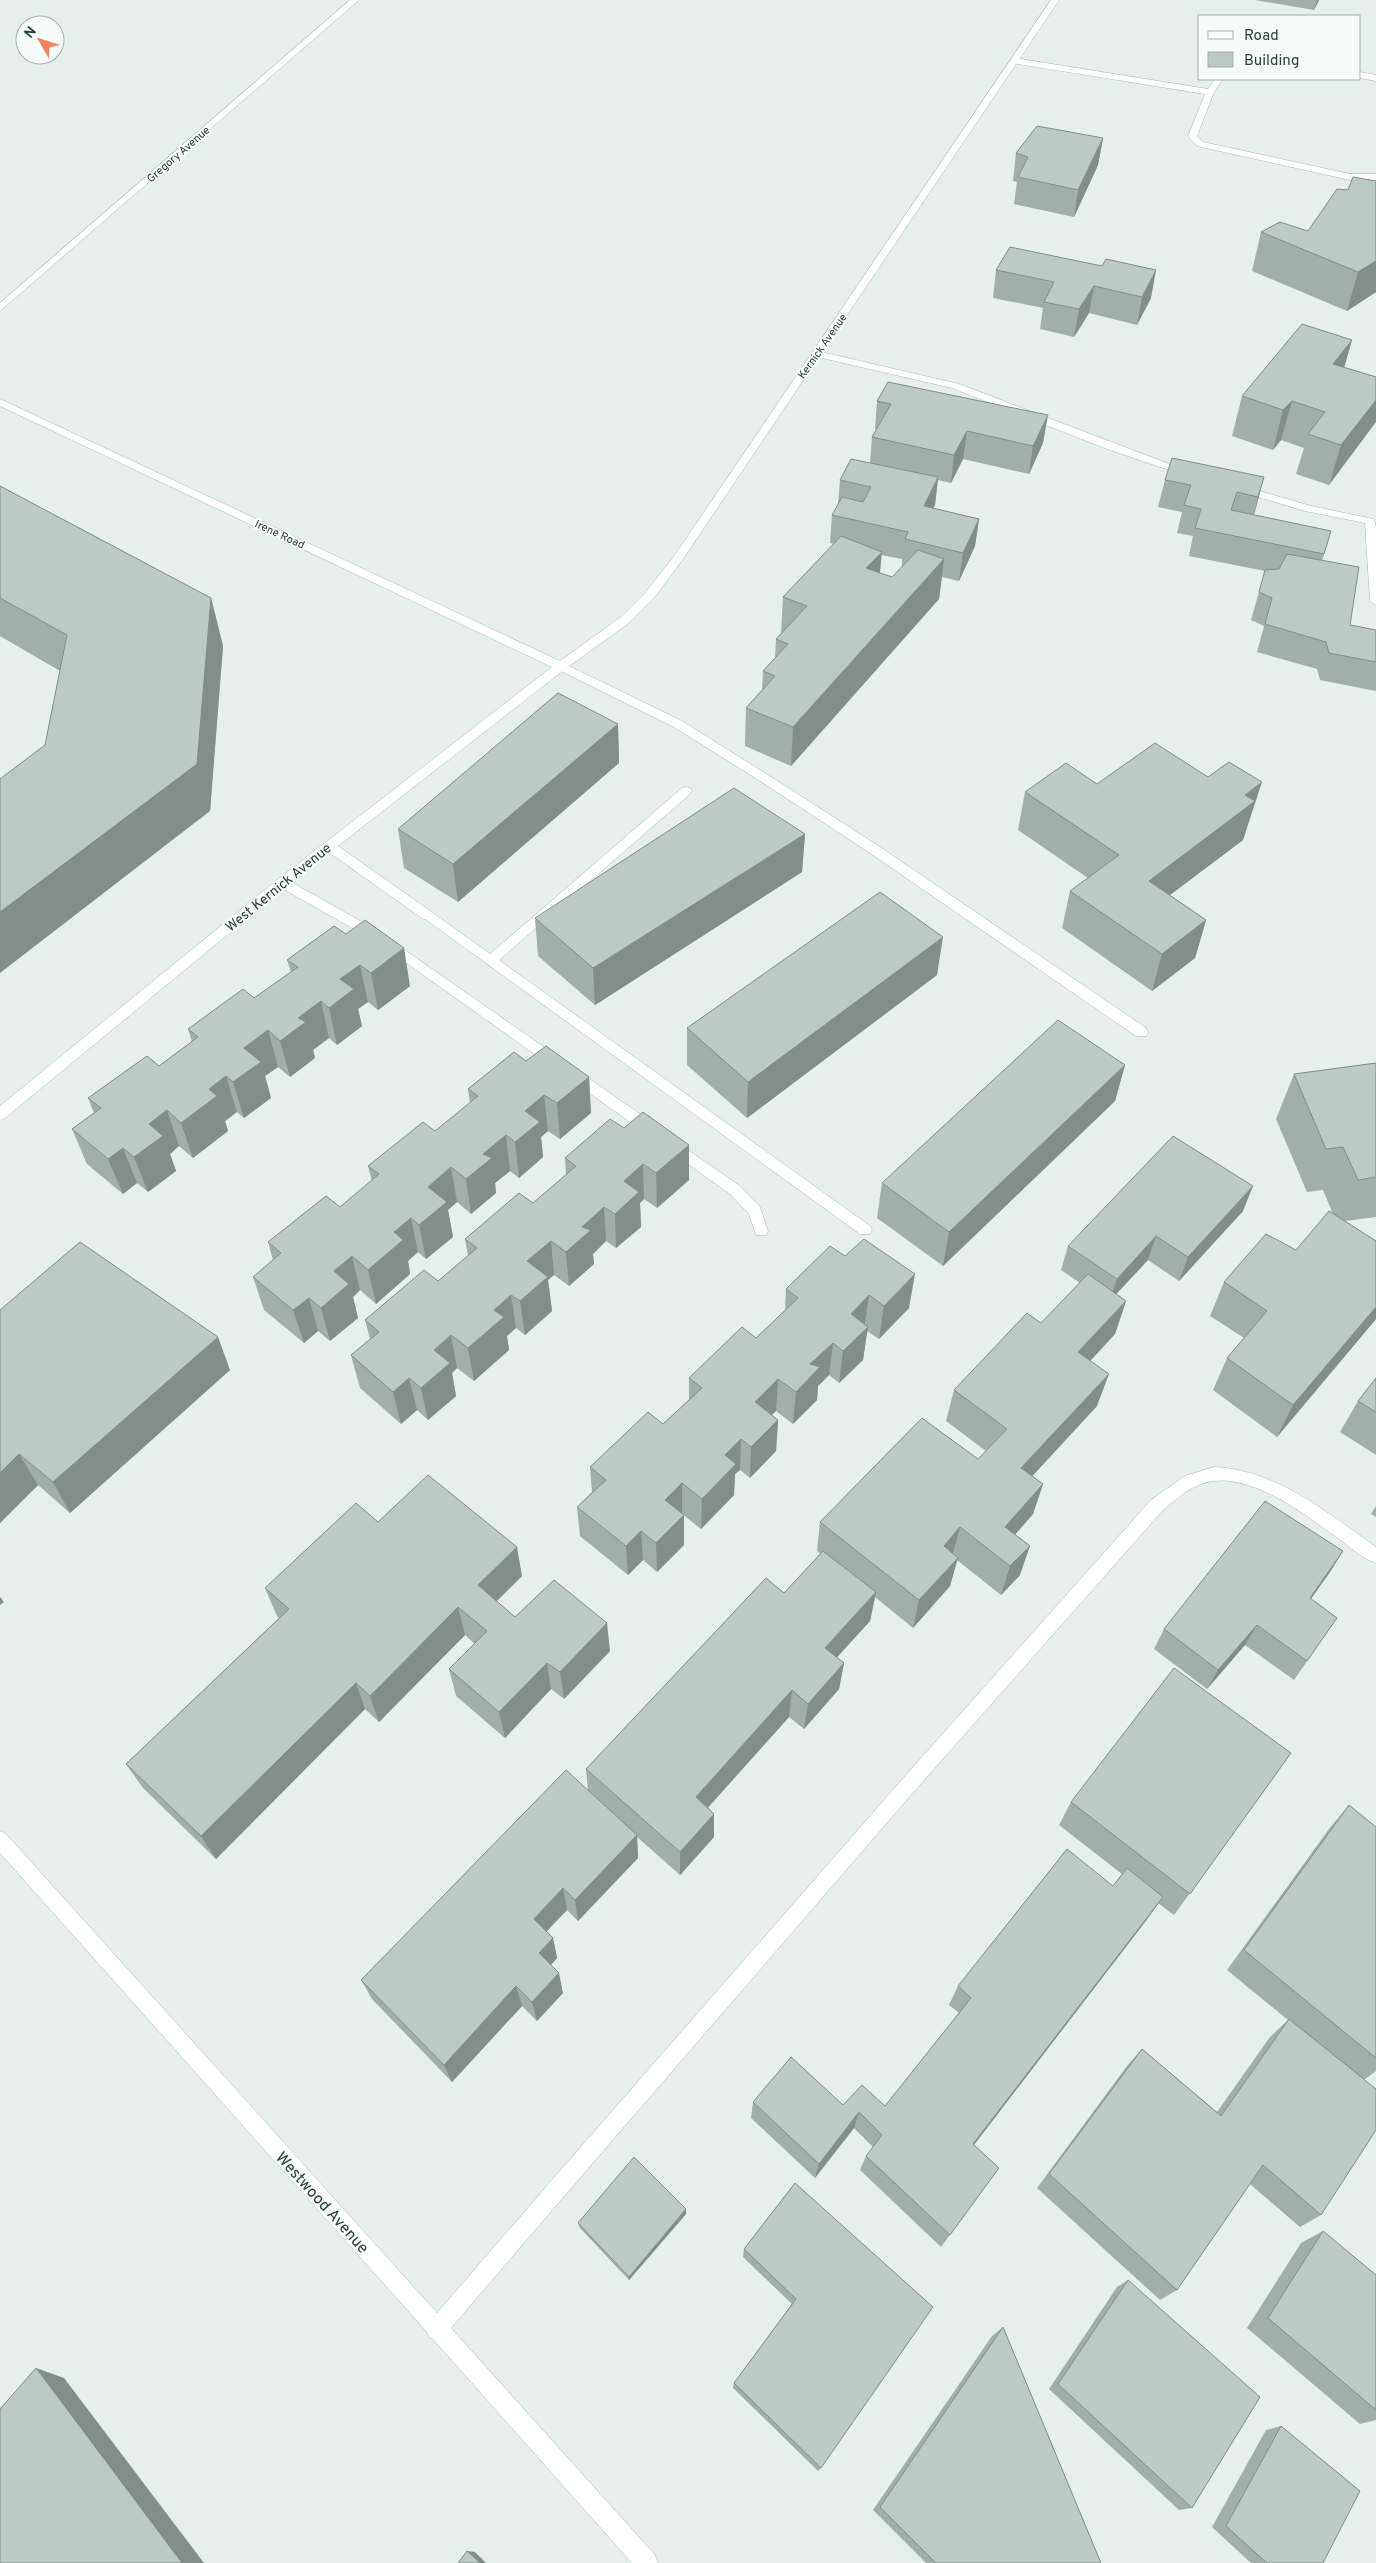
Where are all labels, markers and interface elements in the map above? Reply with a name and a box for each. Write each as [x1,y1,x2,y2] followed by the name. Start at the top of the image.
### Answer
[15,15,65,65] north arrow
[1198,15,1361,80] legend
[21,24,41,42] text: N
[1244,27,1279,46] text: Road
[1244,52,1299,71] text: Building
[144,123,213,186] street label: Gregory Avenue
[795,311,851,382] street label: Kernick Avenue
[252,517,307,553] street label: Irene Road
[223,840,335,936] street label: West Kernick Avenue
[271,2148,372,2258] street label: Westwood Avenue

